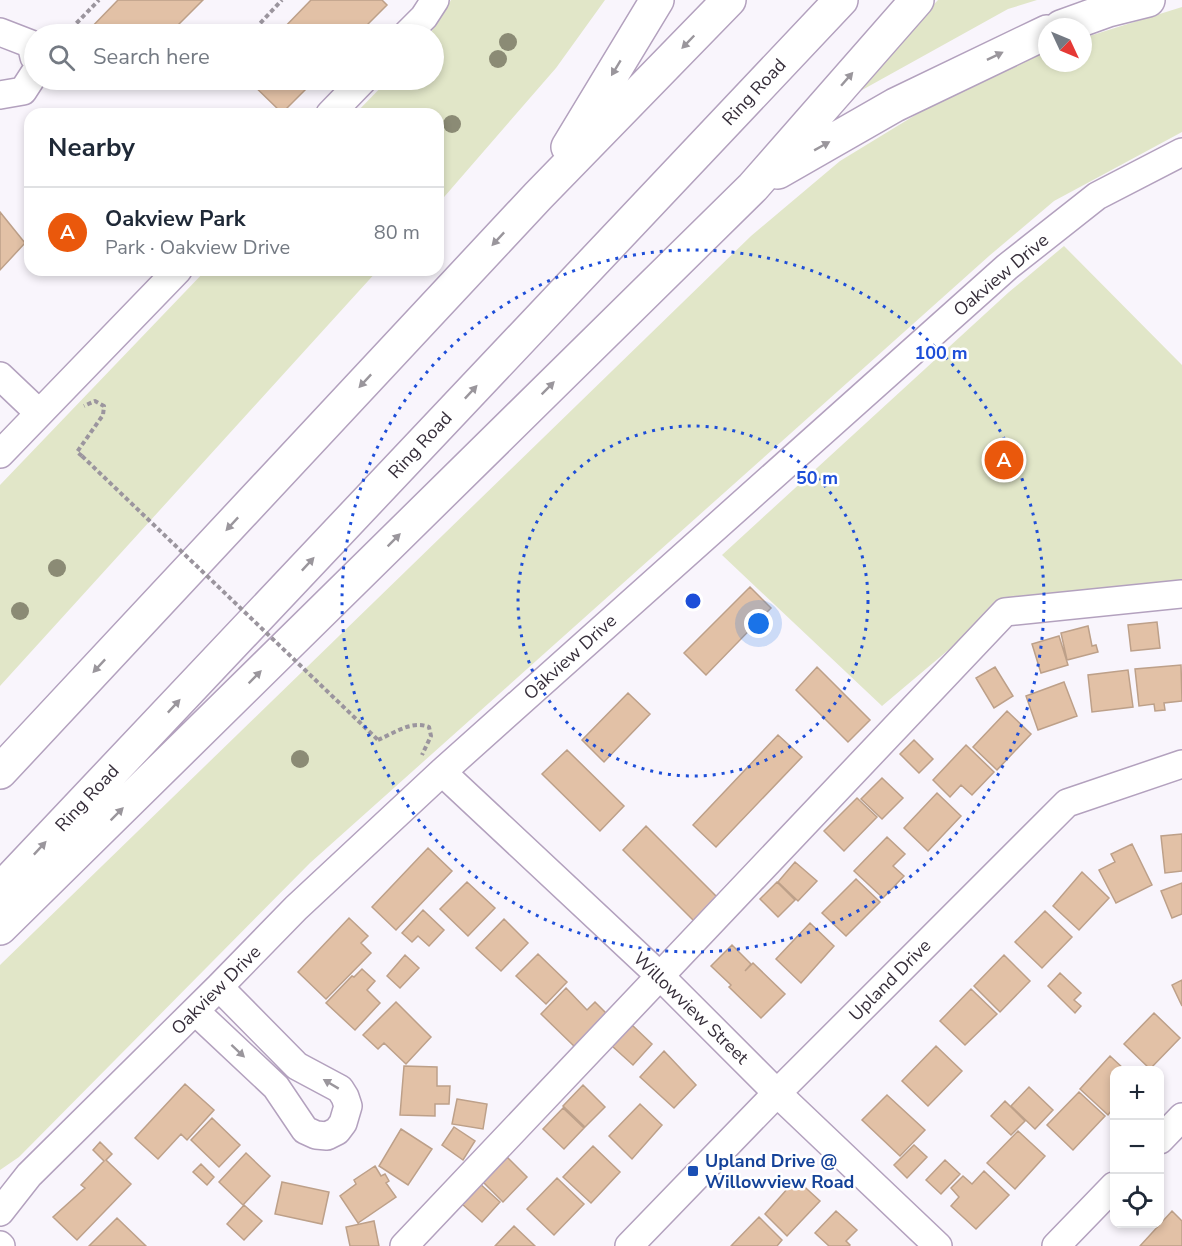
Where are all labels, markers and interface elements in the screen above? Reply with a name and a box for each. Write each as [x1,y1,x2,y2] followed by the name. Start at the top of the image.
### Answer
[1038,18,1092,72] north arrow
[24,24,444,90] search box
[682,34,696,48] one-way arrow
[45,41,78,74] icon: search
[93,42,210,72] text: Search here
[986,52,1004,62] one-way arrow
[717,53,791,131] street label: Ring Road
[610,60,621,76] one-way arrow
[840,71,853,87] one-way arrow
[48,130,135,165] text: Nearby
[814,141,831,151] one-way arrow
[105,204,246,234] text: Oakview Park
[60,219,75,246] text: A
[374,219,420,246] text: 80 m
[948,228,1054,322] street label: Oakview Drive
[492,231,505,246] one-way arrow
[105,234,290,261] text: Park · Oakview Drive
[914,341,968,365] text: 100 m
[358,374,372,389] one-way arrow
[541,382,555,396] one-way arrow
[463,385,477,399] one-way arrow
[383,406,457,484] street label: Ring Road
[984,438,1024,482] pin: A
[796,466,838,490] text: 50 m
[225,516,239,531] one-way arrow
[387,533,402,547] one-way arrow
[301,557,314,572] one-way arrow
[683,591,703,611] centre of rings
[518,609,622,705] street label: Oakview Drive
[744,609,773,638] your location
[92,659,106,673] one-way arrow
[248,670,262,684] one-way arrow
[167,698,181,713] one-way arrow
[50,759,124,837] street label: Ring Road
[109,807,123,821] one-way arrow
[33,840,47,855] one-way arrow
[844,934,936,1026] street label: Upland Drive
[166,940,266,1040] street label: Oakview Drive
[628,947,754,1070] street label: Willowview Street
[230,1044,245,1058] one-way arrow
[1110,1066,1164,1228] map controls
[1110,1066,1164,1120] button: +
[323,1079,339,1090] one-way arrow
[1110,1120,1164,1174] button: −
[705,1149,854,1194] place label: Upland Drive @ Willowview Road
[686,1164,700,1178] marker: Upland Drive @ Willowview Road
[1110,1174,1164,1228] button: locate

